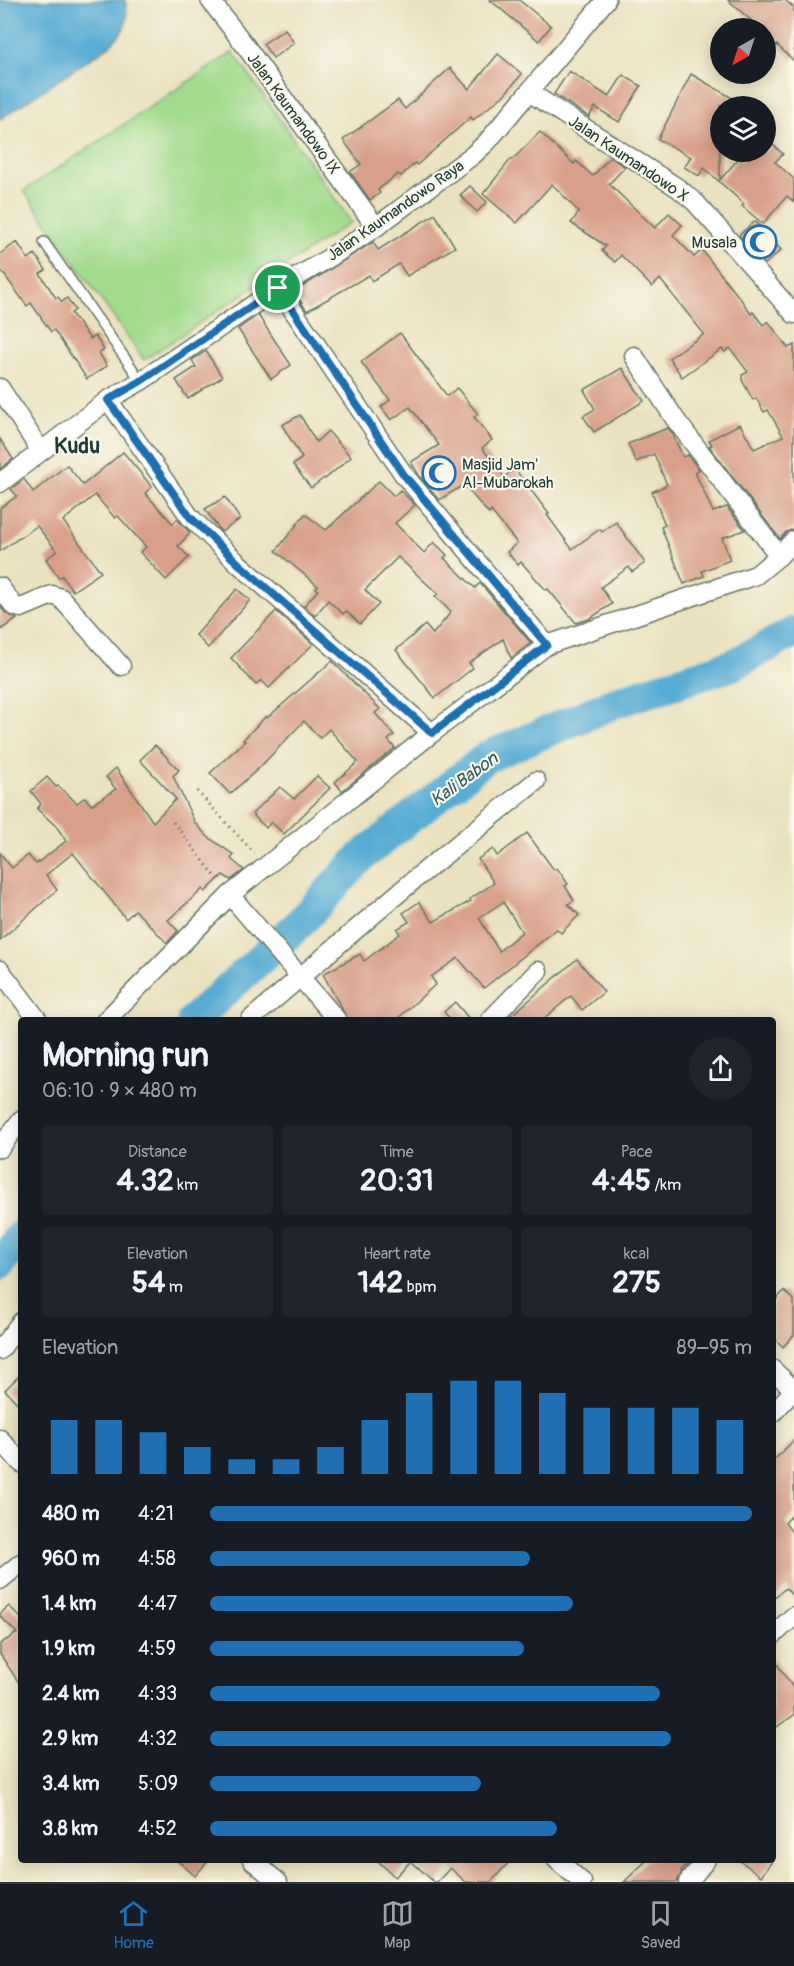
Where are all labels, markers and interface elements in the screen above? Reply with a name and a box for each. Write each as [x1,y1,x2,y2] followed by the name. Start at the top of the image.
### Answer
[710,18,776,84] north arrow
[710,18,776,162] map controls
[242,49,344,178] street label: Jalan Kaumandowo IX
[710,96,776,162] button: layers
[564,111,692,207] street label: Jalan Kaumandowo X
[323,156,468,266] street label: Jalan Kaumandowo Raya
[742,224,778,260] mosque icon: Musala
[692,233,737,253] place label: Musala
[252,262,303,313] pin
[261,271,294,304] icon: arrive
[54,432,100,460] district label: Kudu
[421,455,457,491] mosque icon: Masjid Jam' Al-Mubarokah
[462,455,553,493] place label: Masjid Jam' Al-Mubarokah
[426,747,503,812] water label: Kali Babon
[42,1035,209,1076] text: Morning run
[689,1037,752,1100] button: share
[42,1078,197,1103] text: 06:10 · 9 × 480 m
[128,1142,187,1162] text: Distance
[380,1142,414,1162] text: Time
[621,1142,652,1162] text: Pace
[116,1162,174,1199] text: 4.32
[360,1162,434,1199] text: 20:31
[592,1162,651,1199] text: 4:45
[174,1175,198,1195] text: km
[651,1175,681,1195] text: /km
[127,1244,188,1264] text: Elevation
[363,1244,431,1264] text: Heart rate
[624,1244,650,1264] text: kcal
[132,1264,165,1301] text: 54
[357,1264,403,1301] text: 142
[612,1264,661,1301] text: 275
[165,1277,183,1297] text: m
[403,1277,436,1297] text: bpm
[42,1335,118,1360] text: Elevation
[677,1335,752,1360] text: 89–95 m
[42,1501,99,1526] text: 480 m
[138,1501,174,1526] text: 4:21
[42,1546,100,1571] text: 960 m
[138,1546,176,1571] text: 4:58
[42,1591,96,1616] text: 1.4 km
[138,1591,177,1616] text: 4:47
[42,1636,95,1661] text: 1.9 km
[138,1636,176,1661] text: 4:59
[42,1681,100,1706] text: 2.4 km
[138,1681,177,1706] text: 4:33
[42,1726,98,1751] text: 2.9 km
[138,1726,177,1751] text: 4:32
[42,1771,100,1796] text: 3.4 km
[138,1771,178,1796] text: 5:09
[42,1816,98,1841] text: 3.8 km
[138,1816,177,1841] text: 4:52
[113,1897,154,1953] tab: Home
[381,1897,414,1953] tab: Map
[641,1897,681,1953] tab: Saved

